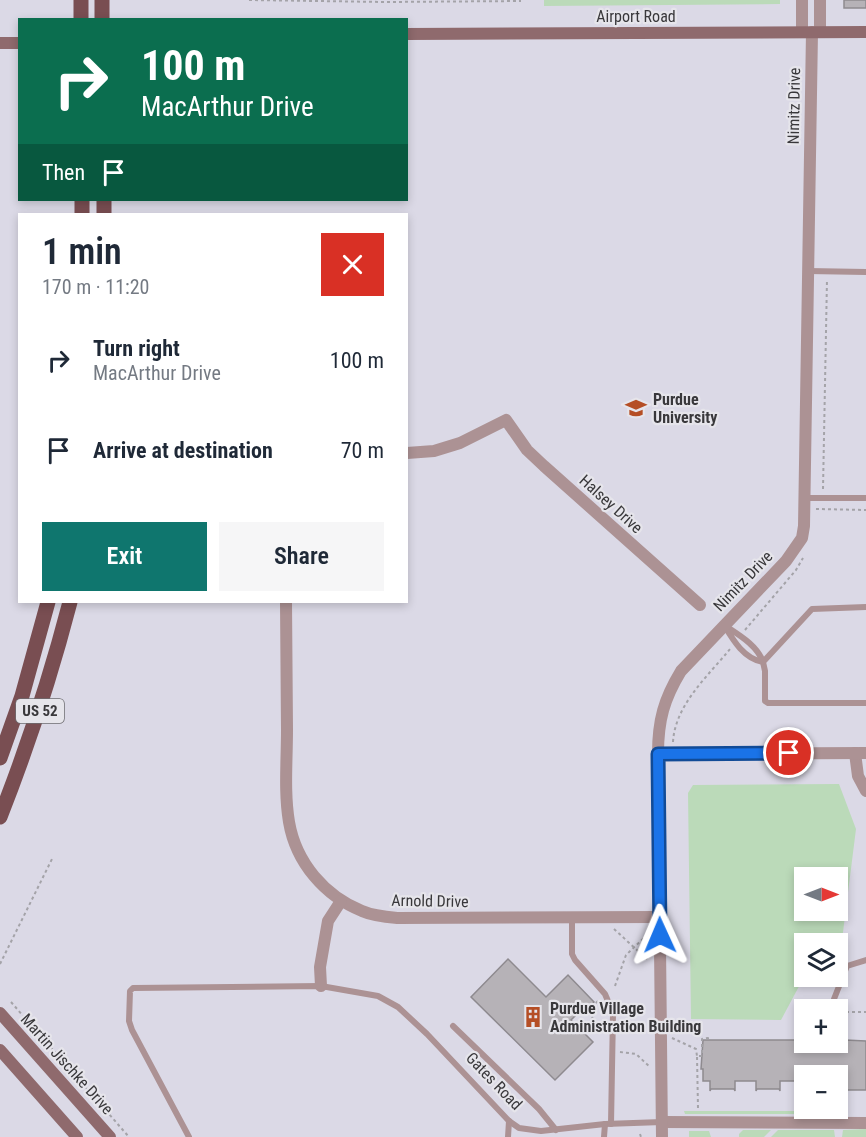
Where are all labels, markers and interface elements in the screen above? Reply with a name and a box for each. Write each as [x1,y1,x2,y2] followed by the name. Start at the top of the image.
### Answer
[596,7,676,26] street label: Airport Road
[141,41,246,90] text: 100 m
[42,42,120,120] icon: right
[784,68,804,144] street label: Nimitz Drive
[141,91,314,123] text: MacArthur Drive
[97,156,130,189] icon: arrive
[42,160,85,185] text: Then
[42,231,122,273] text: 1 min
[321,233,384,296] button: close
[42,275,149,299] text: 170 m · 11:20
[93,336,180,361] text: Turn right
[42,344,75,377] icon: right
[330,348,384,373] text: 100 m
[93,361,221,385] text: MacArthur Drive
[653,390,717,427] place label: Purdue University
[624,396,648,420] school or university icon: Purdue University
[42,434,75,467] icon: arrive
[93,438,273,463] text: Arrive at destination
[341,438,384,463] text: 70 m
[576,471,646,537] street label: Halsey Drive
[42,522,207,591] button: Exit
[219,522,384,591] button: Share
[710,547,776,615] street label: Nimitz Drive
[16,699,64,723] road number: US 52
[763,727,814,778] pin
[772,736,805,769] icon: arrive
[794,867,848,921] north arrow
[794,867,848,1119] map controls
[391,891,469,911] street label: Arnold Drive
[628,903,692,967] position arrow
[794,933,848,987] button: layers
[550,999,701,1036] place label: Purdue Village Administration Building
[794,999,848,1053] button: +
[521,1005,545,1029] building icon: Purdue Village Administration Building
[17,1010,117,1118] street label: Martin Jischke Drive
[462,1048,526,1114] street label: Gates Road
[794,1065,848,1119] button: −

